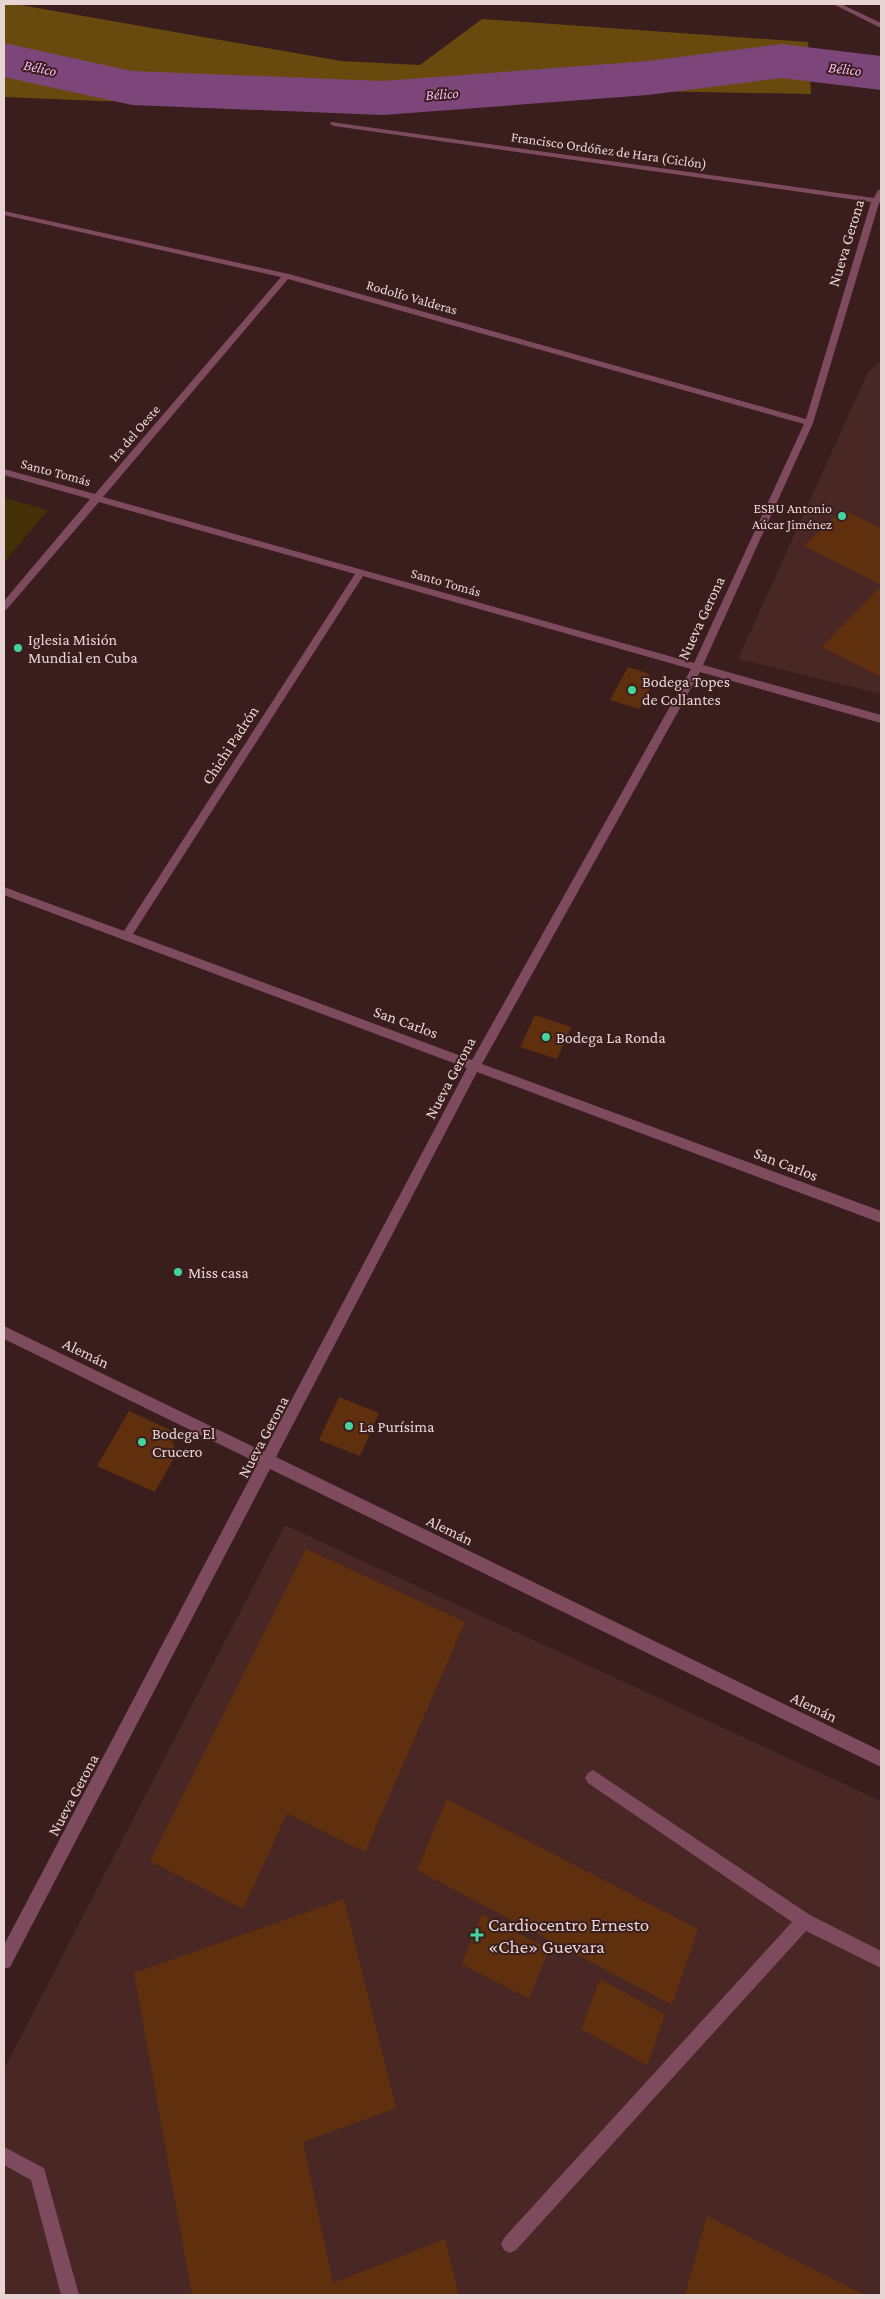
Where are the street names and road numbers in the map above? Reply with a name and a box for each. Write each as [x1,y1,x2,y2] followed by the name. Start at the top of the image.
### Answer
[510,128,708,173] street label: Francisco Ordóñez de Hara (Ciclón)
[825,197,867,289] street label: Nueva Gerona
[365,276,459,318] street label: Rodolfo Valderas
[105,401,163,465] street label: 1ra del Oeste
[19,455,93,489] street label: Santo Tomás
[409,564,483,600] street label: Santo Tomás
[674,573,728,662] street label: Nueva Gerona
[198,702,262,787] street label: Chichi Padrón
[371,1003,441,1041] street label: San Carlos
[421,1034,479,1122] street label: Nueva Gerona
[752,1144,820,1184] street label: San Carlos
[60,1335,112,1372] street label: Alemán
[234,1393,292,1481] street label: Nueva Gerona
[424,1512,476,1549] street label: Alemán
[788,1689,840,1726] street label: Alemán
[44,1751,102,1839] street label: Nueva Gerona

